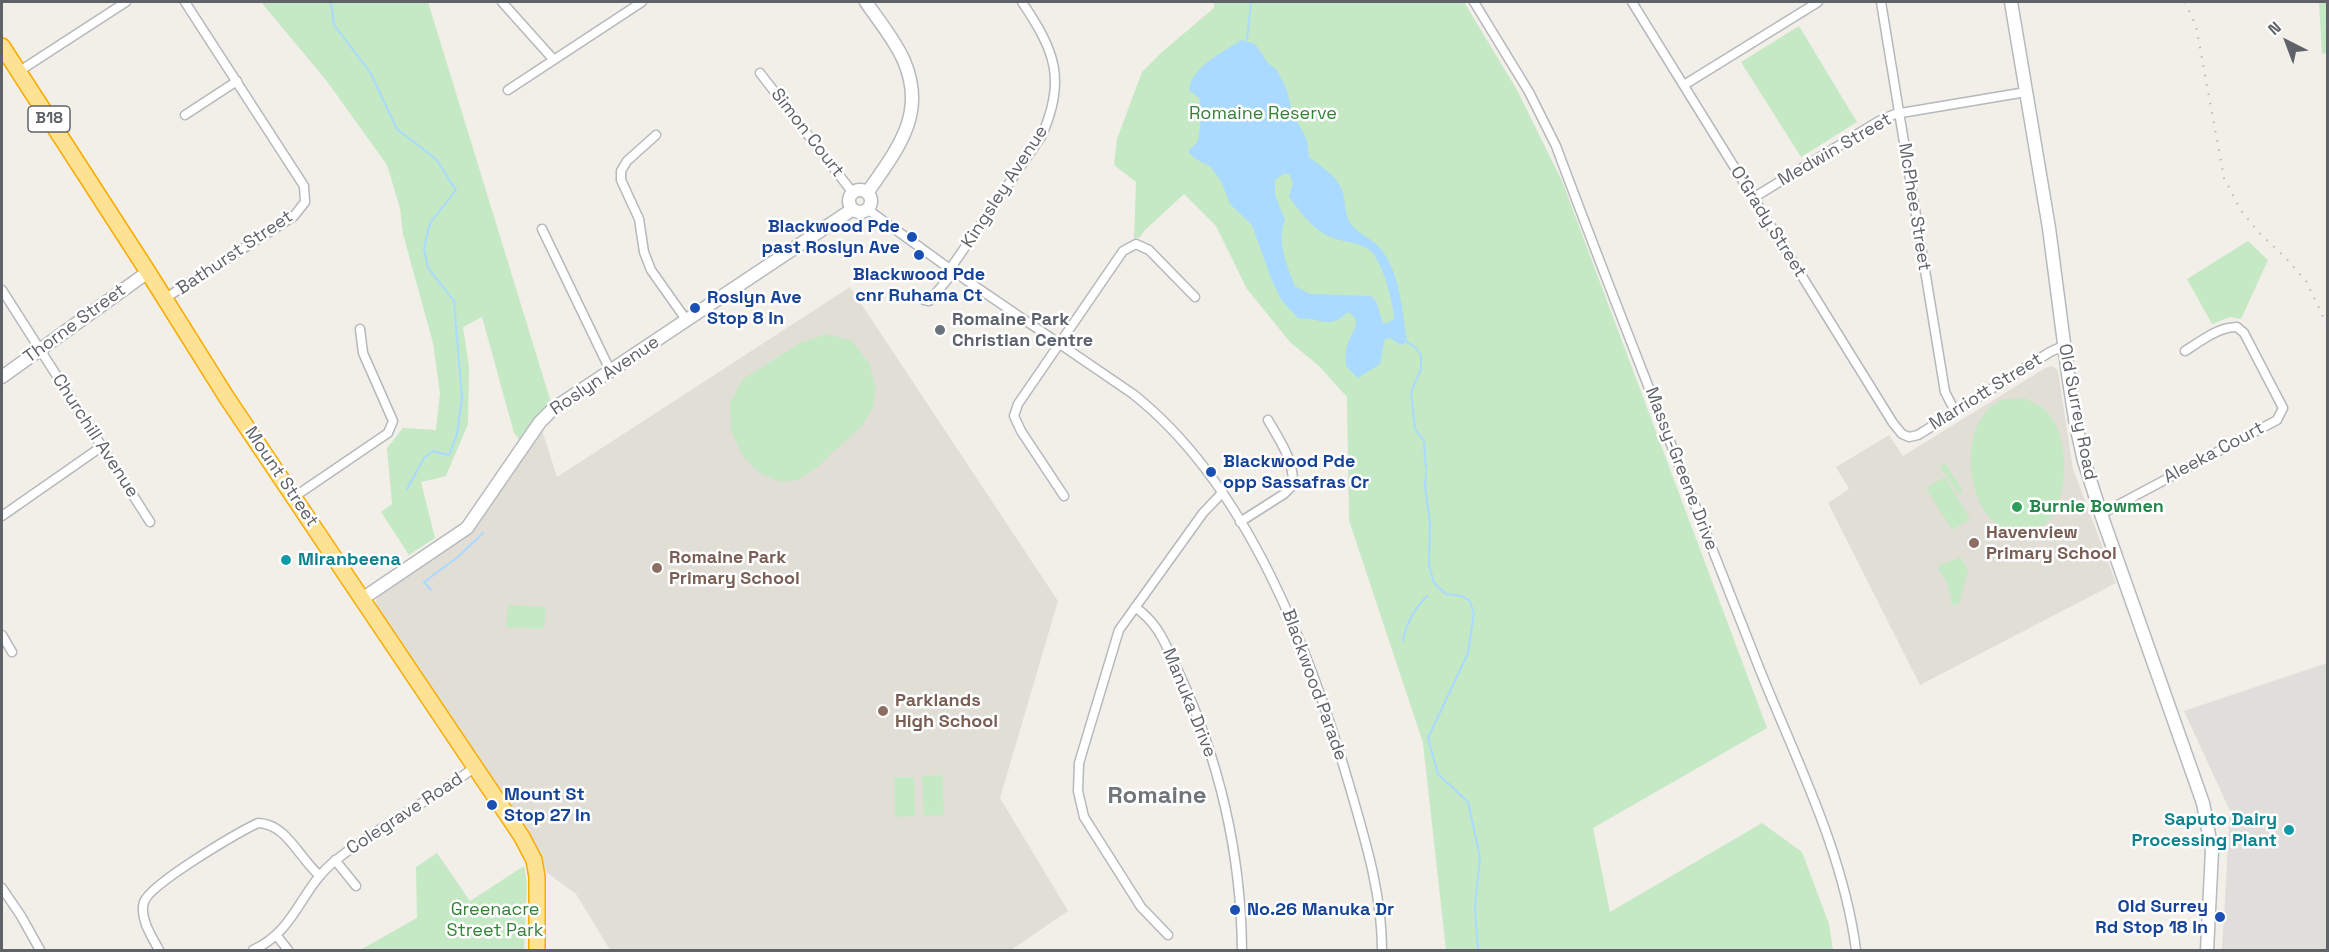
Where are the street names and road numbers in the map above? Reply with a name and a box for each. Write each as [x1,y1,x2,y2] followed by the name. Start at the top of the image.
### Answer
[766,84,848,182] street label: Simon Court
[28,106,70,132] road number: B18
[1774,109,1896,191] street label: Medwin Street
[957,122,1053,252] street label: Kingsley Avenue
[1893,142,1935,272] street label: McPhee Street
[1725,162,1811,282] street label: O'Grady Street
[173,206,297,300] street label: Bathurst Street
[20,280,130,368] street label: Thorne Street
[546,332,664,420] street label: Roslyn Avenue
[2053,342,2101,482] street label: Old Surrey Road
[1926,349,2046,435] street label: Marriott Street
[47,370,143,502] street label: Churchill Avenue
[1640,384,1722,554] street label: Massy-Greene Drive
[2160,418,2268,488] street label: Aleeka Court
[239,423,323,531] street label: Mount Street
[1277,606,1351,764] street label: Blackwood Parade
[1157,645,1221,761] street label: Manuka Drive
[343,768,467,860] street label: Colegrave Road

